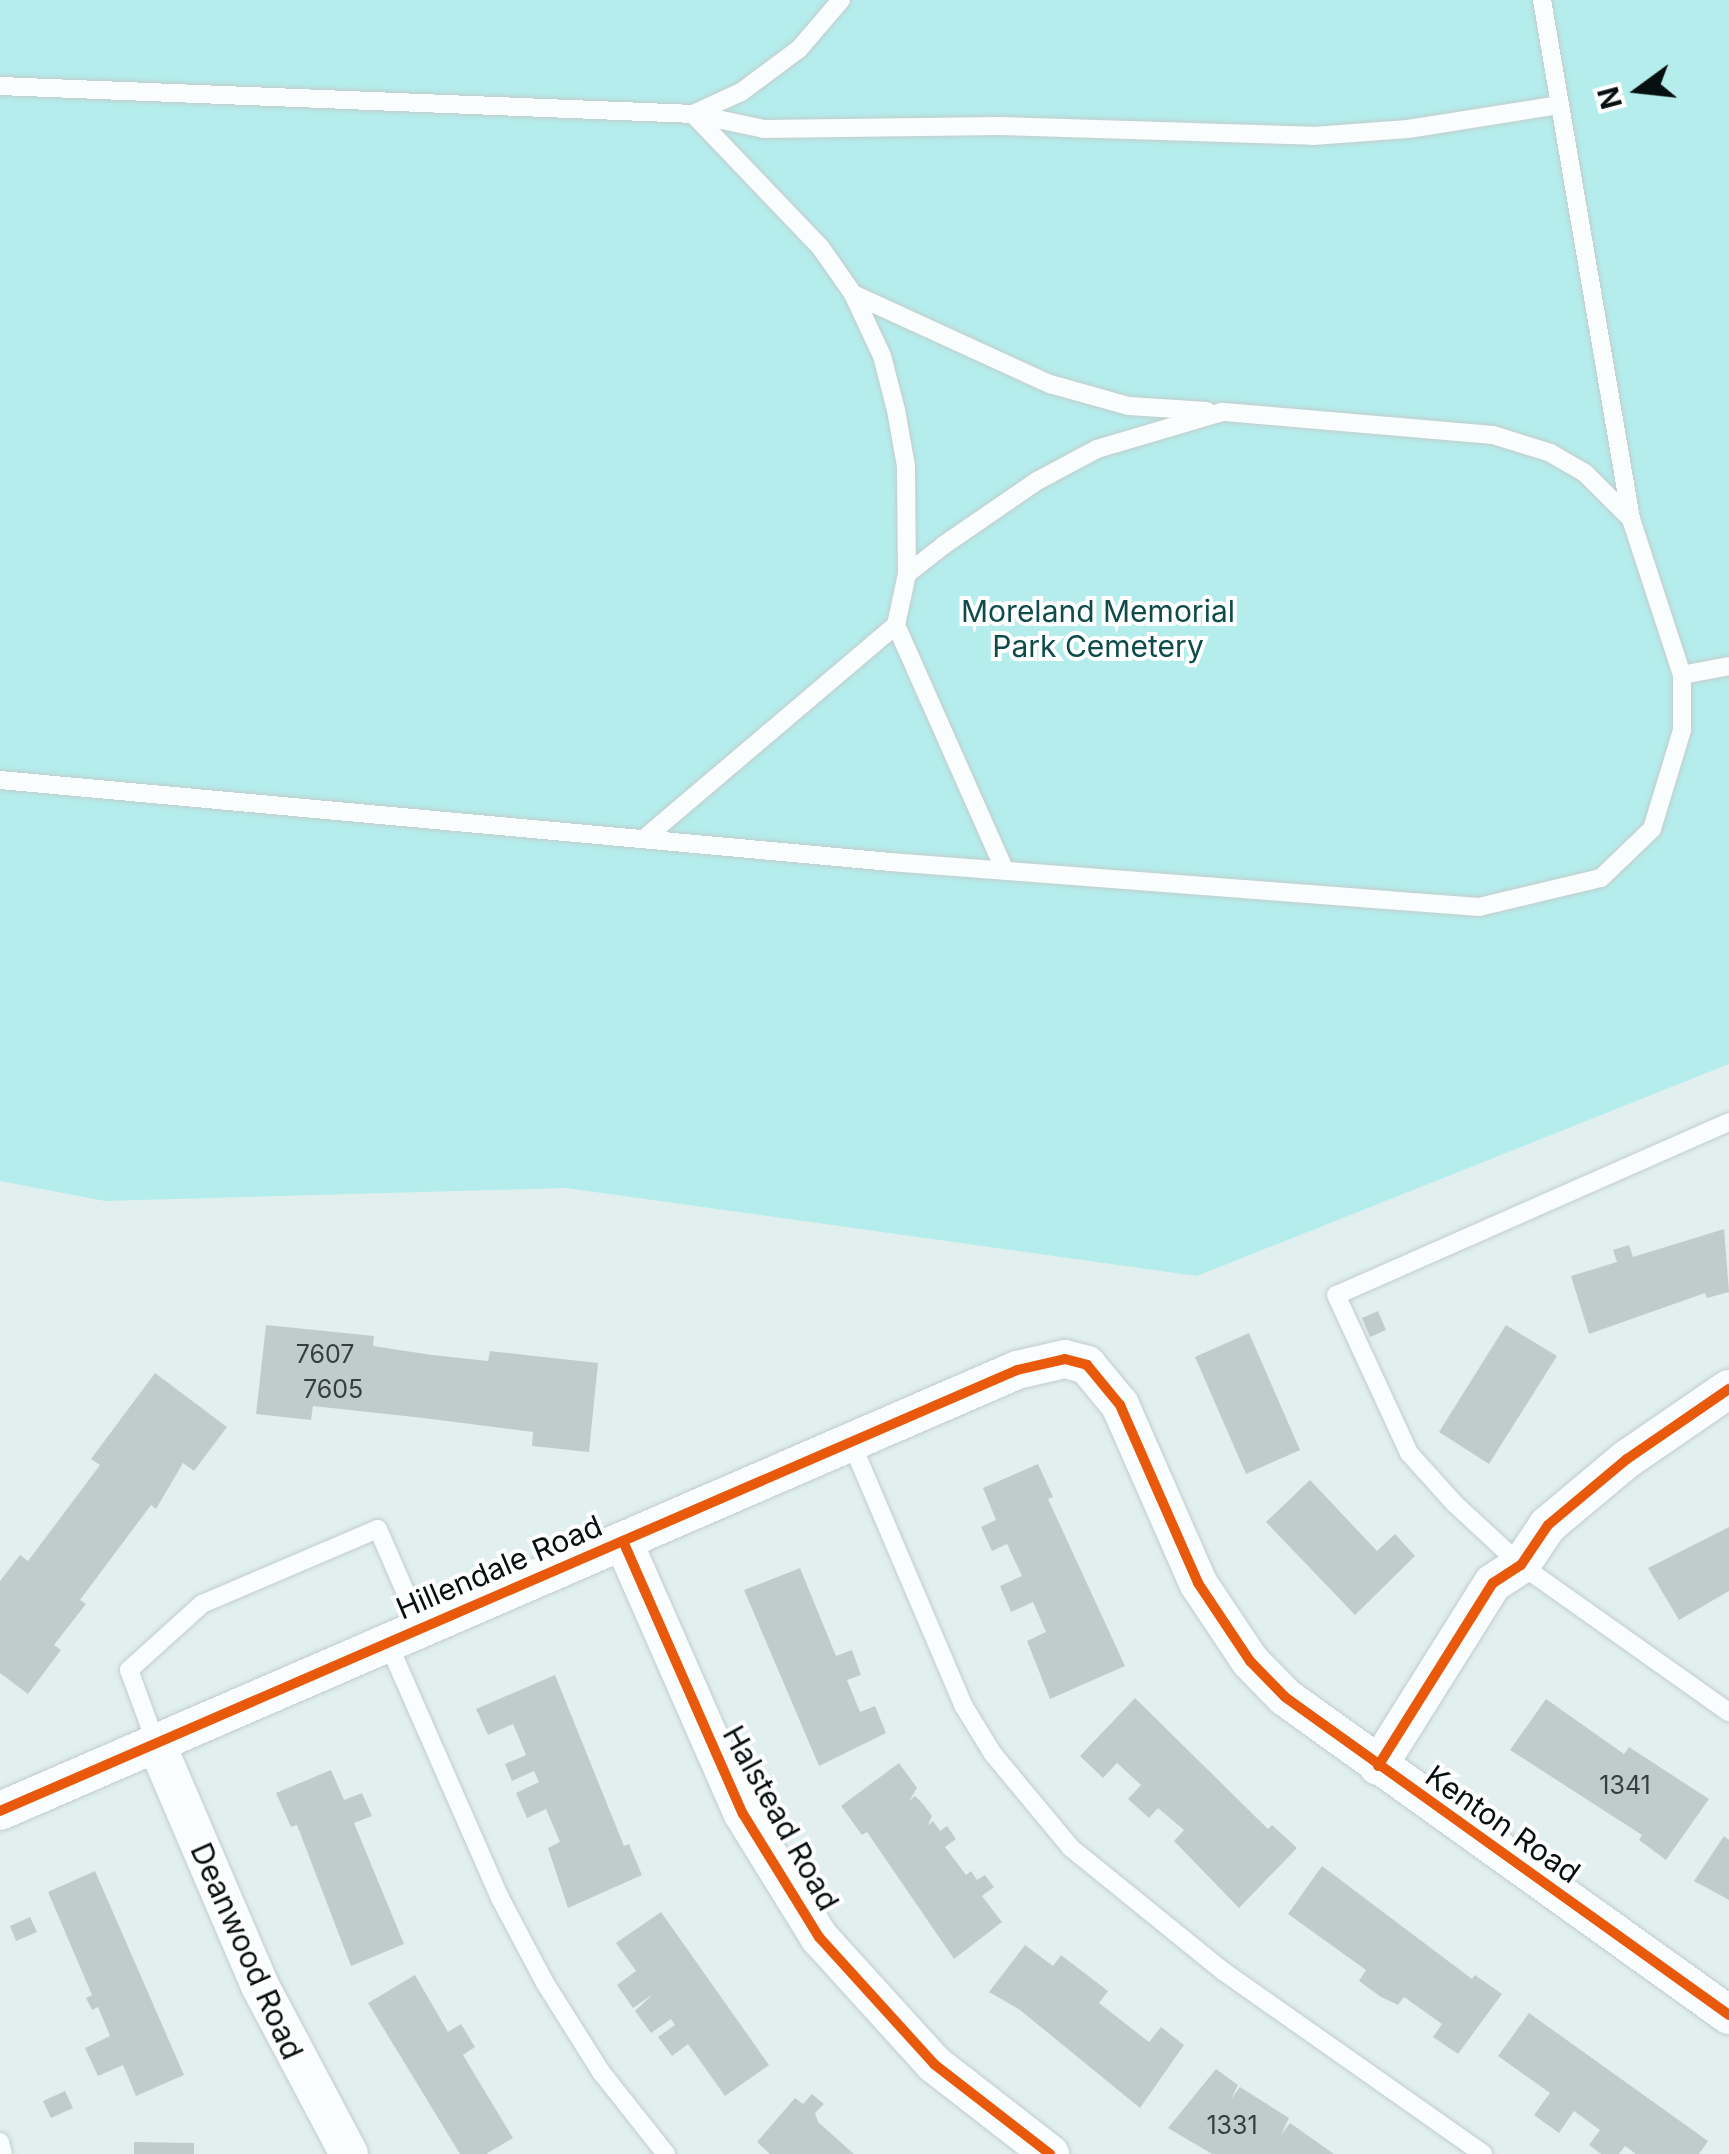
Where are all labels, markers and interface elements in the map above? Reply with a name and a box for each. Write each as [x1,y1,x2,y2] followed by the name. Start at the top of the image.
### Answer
[1589,40,1689,140] north arrow
[1591,83,1629,112] text: N
[961,593,1235,664] park label: Moreland Memorial Park Cemetery
[296,1339,354,1369] house number: 7607
[303,1374,363,1404] house number: 7605
[391,1507,607,1627] street label: Hillendale Road
[715,1719,847,1917] street label: Halstead Road
[1419,1758,1587,1890] street label: Kenton Road
[1599,1770,1651,1800] house number: 1341
[183,1837,311,2065] street label: Deanwood Road
[1206,2110,1258,2140] house number: 1331

